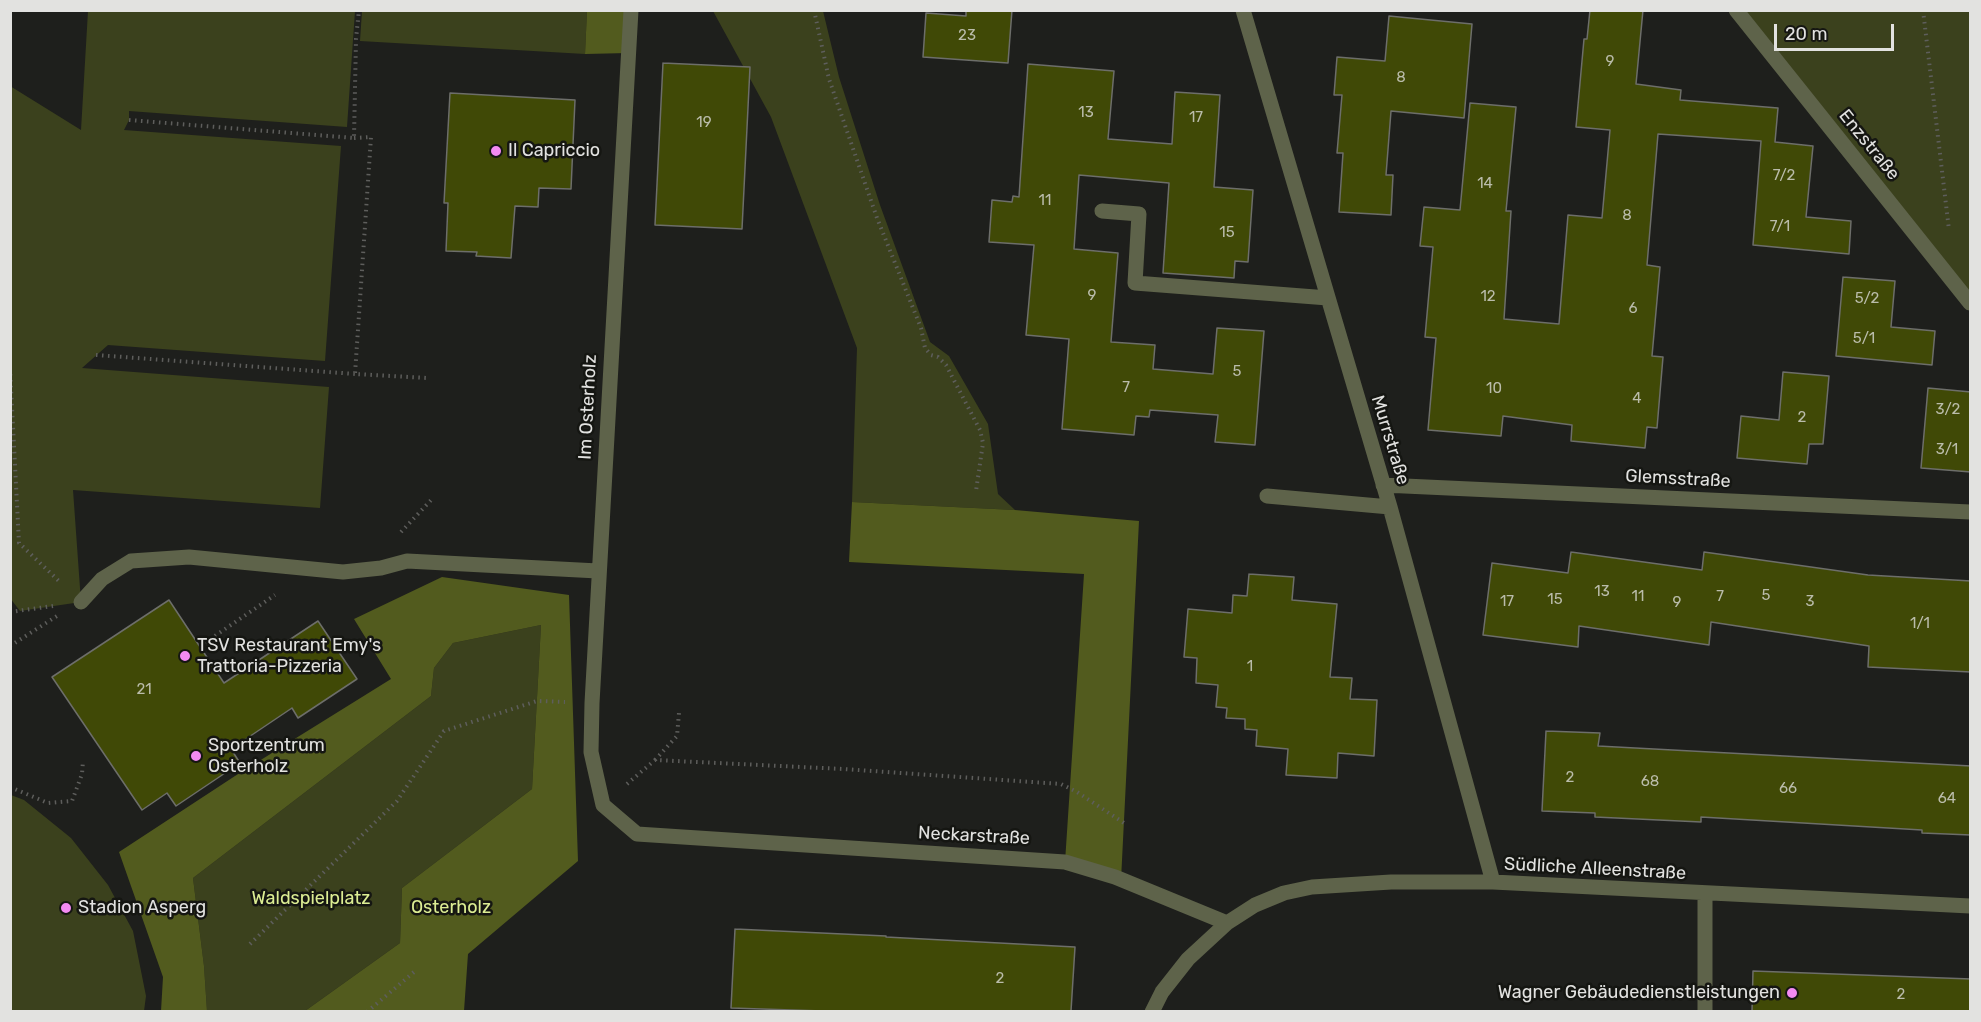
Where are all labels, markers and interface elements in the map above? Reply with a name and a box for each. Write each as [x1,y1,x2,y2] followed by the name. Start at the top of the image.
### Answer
[1777,12,1897,50] scale bar
[1785,23,1827,45] text: 20 m
[958,27,976,45] house number: 23
[1606,53,1614,71] house number: 9
[1396,69,1406,87] house number: 8
[1078,104,1094,122] house number: 13
[1834,105,1904,185] street label: Enzstraße
[1189,109,1203,127] house number: 17
[696,114,712,132] house number: 19
[508,140,600,162] place label: Il Capriccio
[489,144,503,158] marker: Il Capriccio
[1773,167,1795,185] house number: 7/2
[1477,175,1493,193] house number: 14
[1039,192,1051,210] house number: 11
[1622,207,1632,225] house number: 8
[1770,218,1790,236] house number: 7/1
[1219,224,1235,242] house number: 15
[1088,287,1096,305] house number: 9
[1480,288,1496,306] house number: 12
[1855,290,1879,308] house number: 5/2
[1628,300,1638,318] house number: 6
[1853,330,1875,348] house number: 5/1
[574,354,602,460] street label: Im Osterholz
[1233,363,1241,381] house number: 5
[1122,379,1130,397] house number: 7
[1486,380,1502,398] house number: 10
[1632,390,1642,408] house number: 4
[1366,393,1414,487] street label: Murrstraße
[1936,401,1960,419] house number: 3/2
[1798,409,1806,427] house number: 2
[1936,441,1958,459] house number: 3/1
[1625,465,1731,493] street label: Glemsstraße
[1594,583,1610,601] house number: 13
[1762,587,1770,605] house number: 5
[1632,588,1644,606] house number: 11
[1716,588,1724,606] house number: 7
[1547,591,1563,609] house number: 15
[1500,593,1514,611] house number: 17
[1805,593,1815,611] house number: 3
[1673,594,1681,612] house number: 9
[1910,615,1930,633] house number: 1/1
[197,635,381,678] place label: TSV Restaurant Emy's Trattoria-Pizzeria
[178,649,192,663] marker: TSV Restaurant Emy's Trattoria-Pizzeria
[1247,658,1253,676] house number: 1
[136,681,152,699] house number: 21
[208,735,325,777] place label: Sportzentrum Osterholz
[189,749,203,763] marker: Sportzentrum Osterholz
[1566,769,1574,787] house number: 2
[1641,773,1659,791] house number: 68
[1779,780,1797,798] house number: 66
[1938,790,1956,808] house number: 64
[918,822,1030,850] street label: Neckarstraße
[1503,853,1687,885] street label: Südliche Alleenstraße
[252,888,370,910] park label: Waldspielplatz
[78,897,206,919] place label: Stadion Asperg
[411,897,491,919] park label: Osterholz
[59,901,73,915] marker: Stadion Asperg
[996,970,1004,988] house number: 2
[1498,982,1780,1004] place label: Wagner Gebäudedienstleistungen
[1785,986,1799,1000] marker: Wagner Gebäudedienstleistungen
[1897,986,1905,1004] house number: 2

